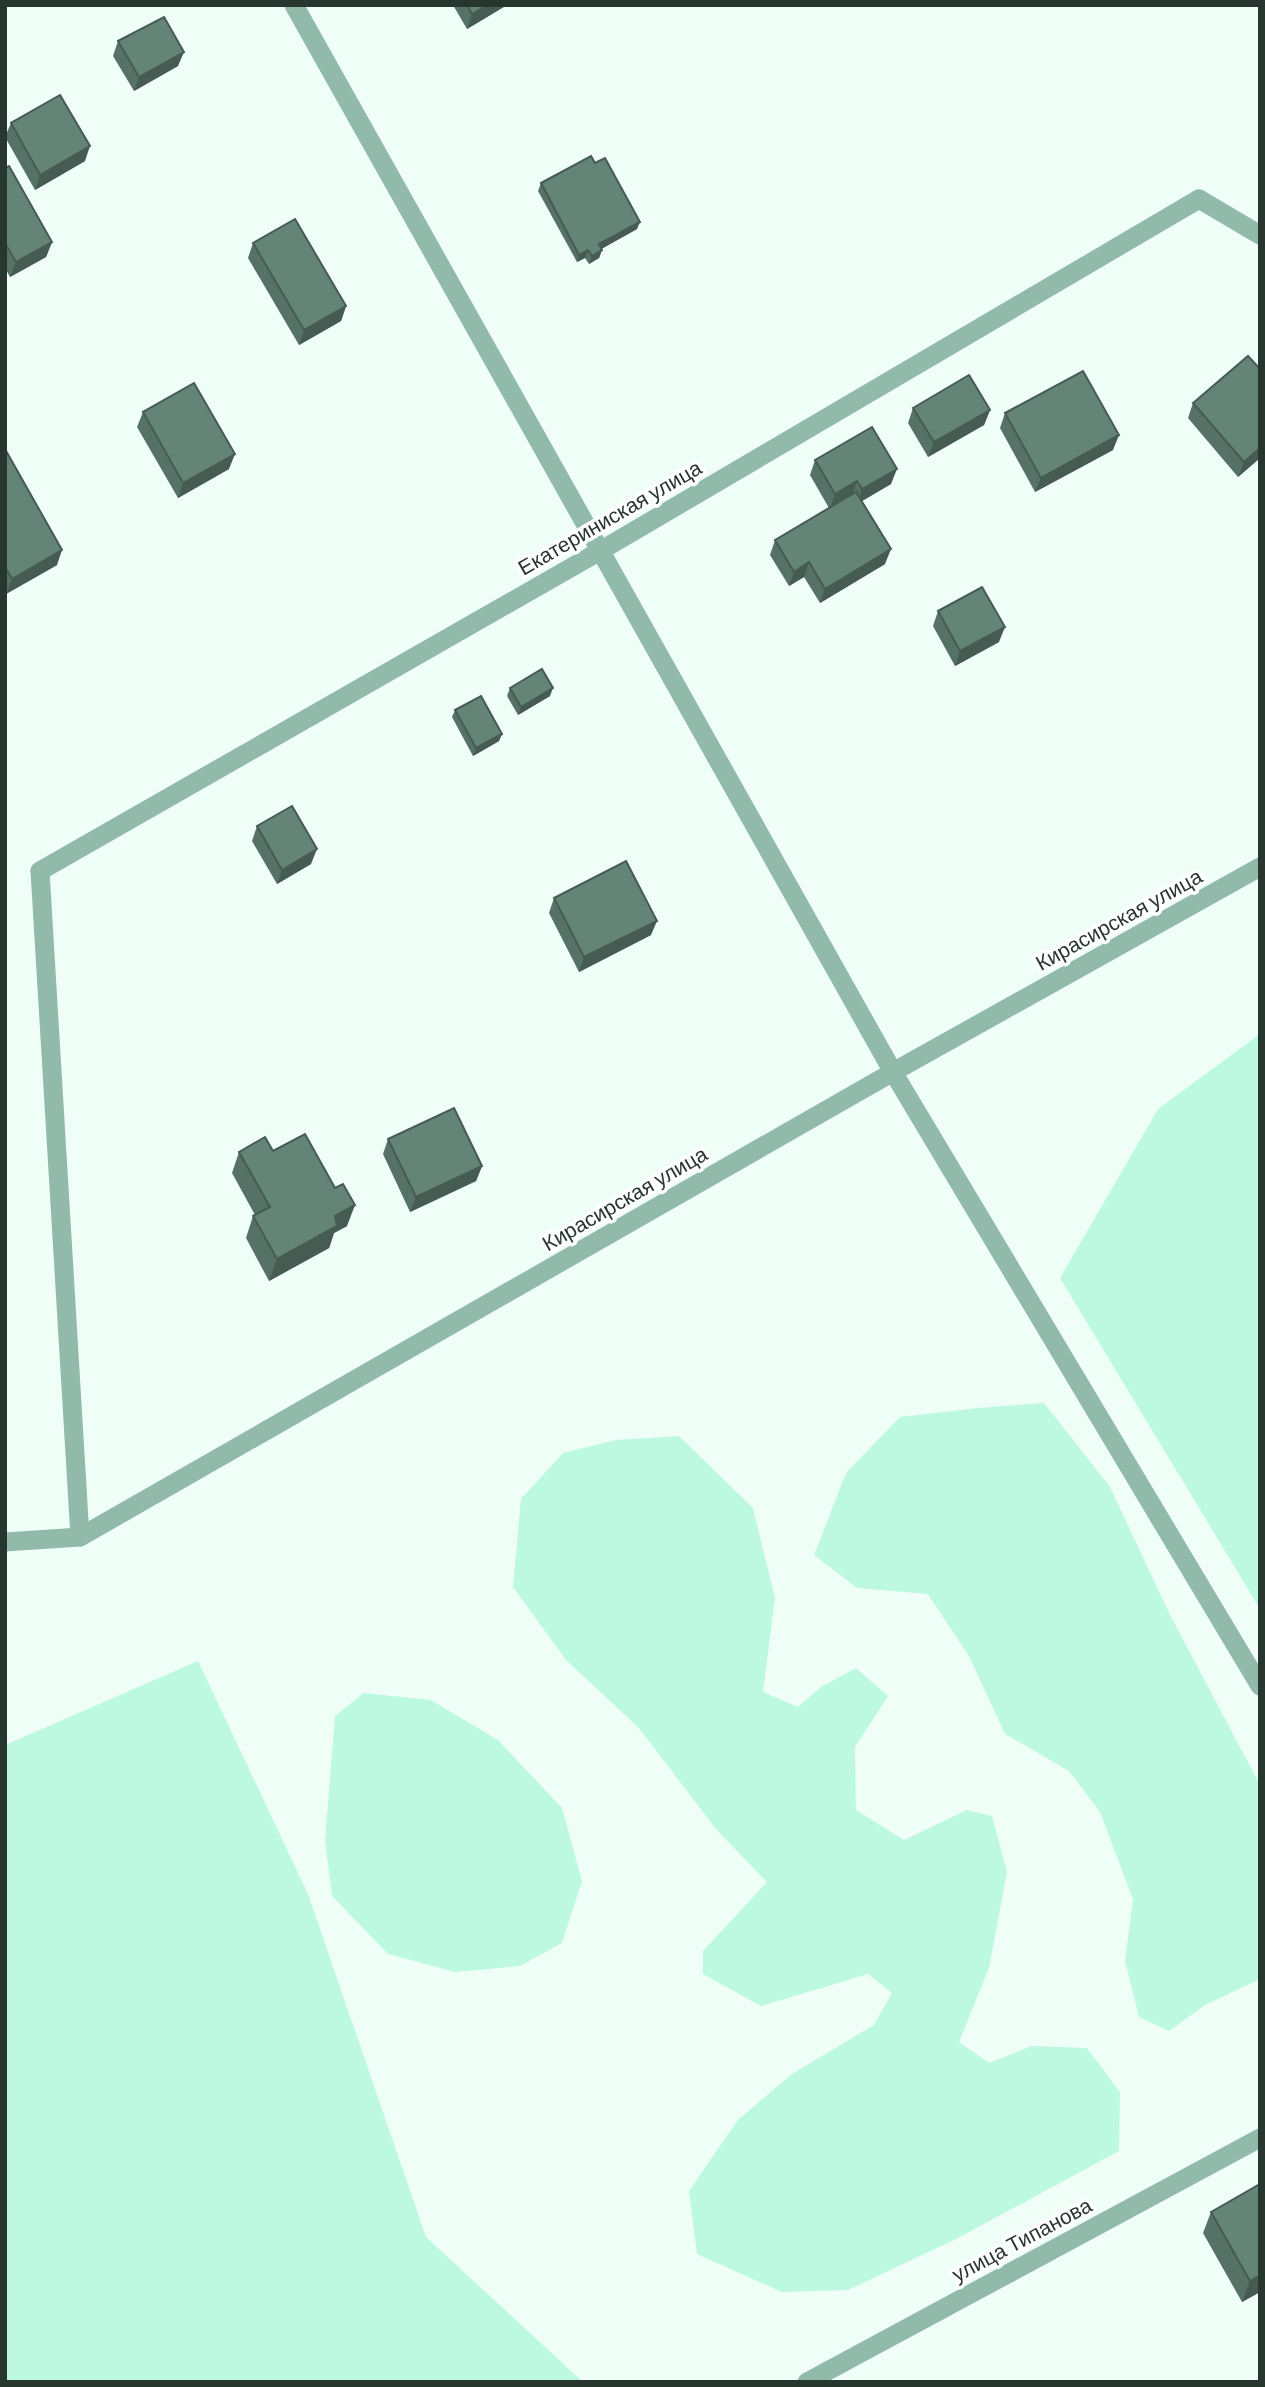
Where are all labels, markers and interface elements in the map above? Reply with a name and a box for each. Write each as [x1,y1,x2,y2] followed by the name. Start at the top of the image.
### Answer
[513,454,706,579] street label: Екатериниская улица
[1031,862,1206,975] street label: Кирасирская улица
[537,1140,711,1255] street label: Кирасирская улица
[947,2191,1096,2286] street label: улица Типанова

